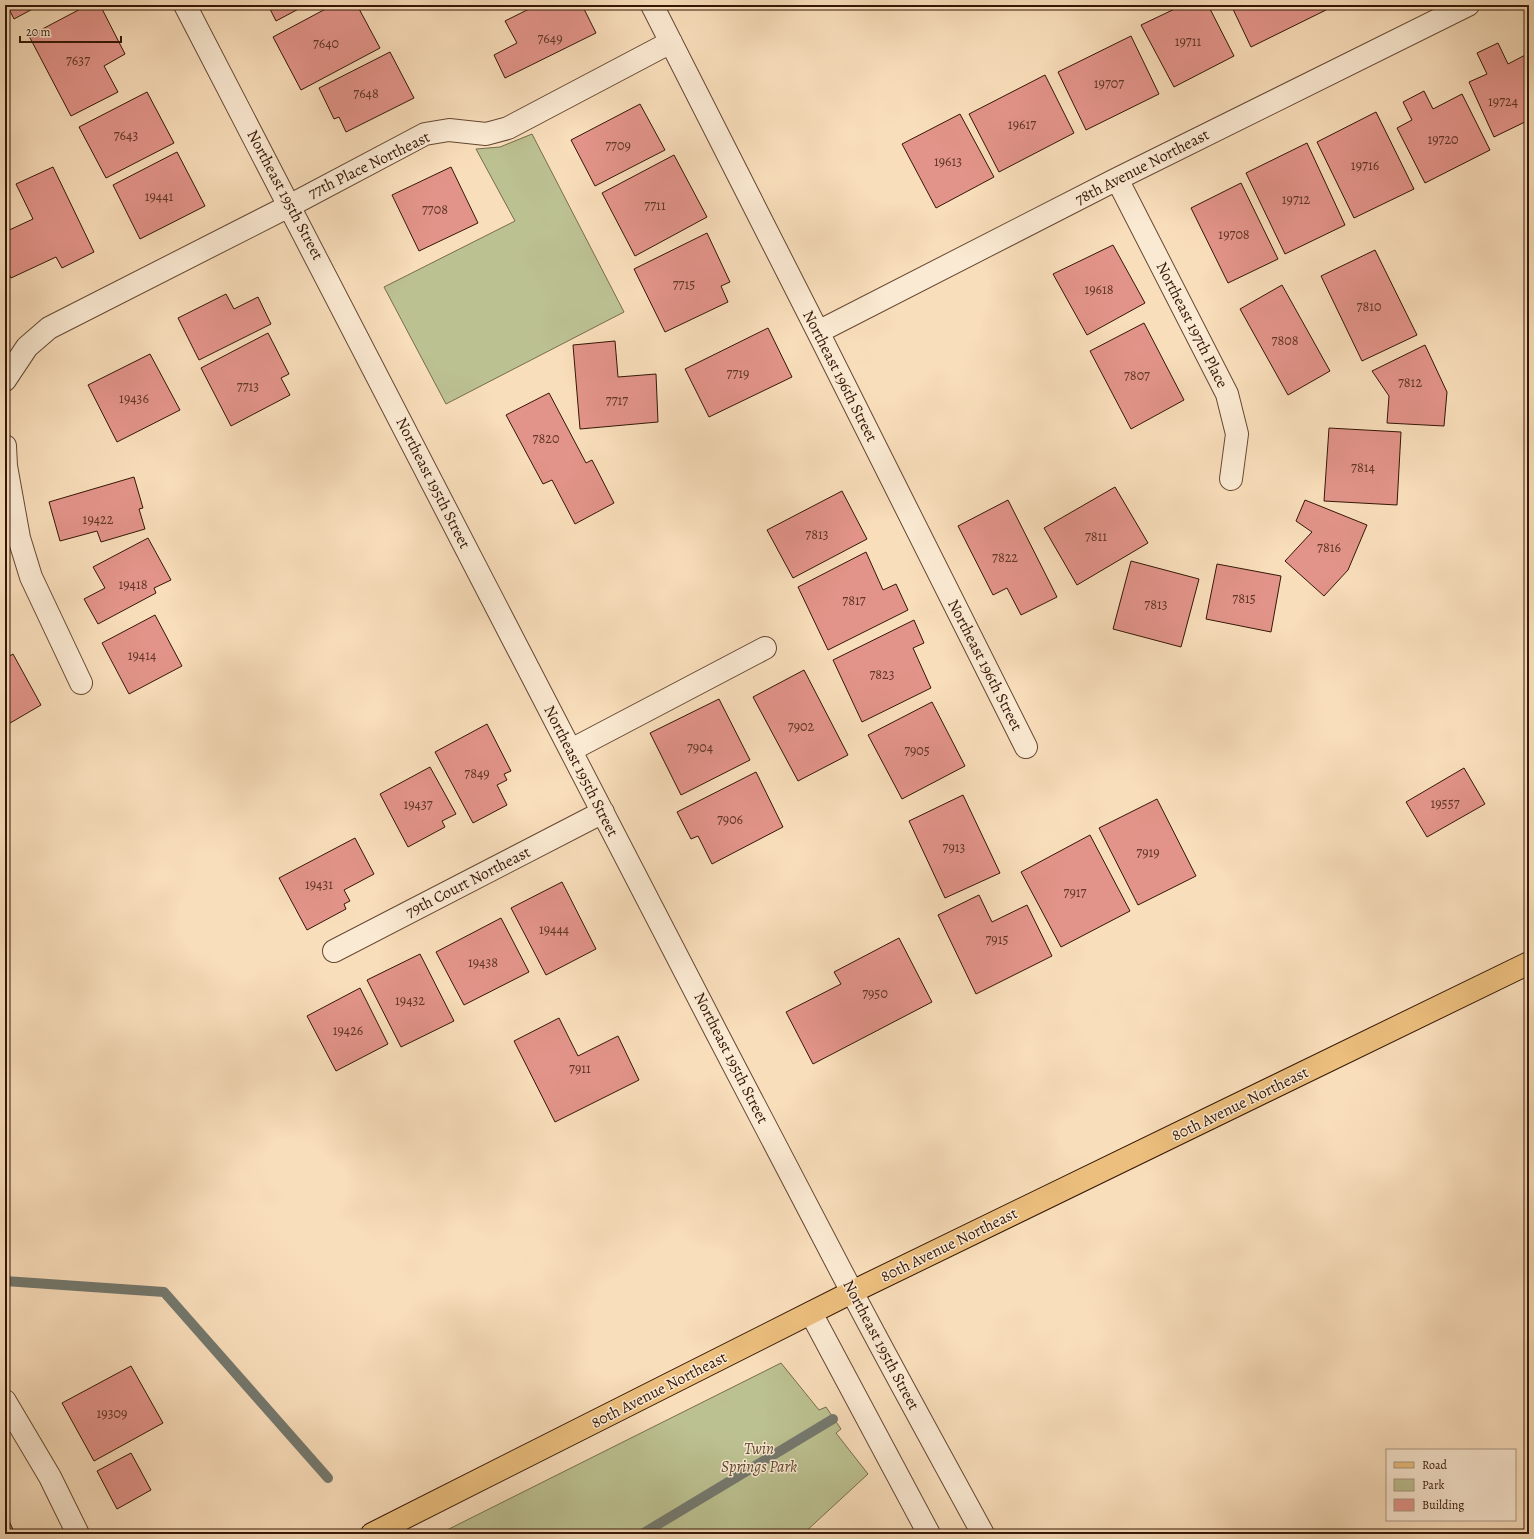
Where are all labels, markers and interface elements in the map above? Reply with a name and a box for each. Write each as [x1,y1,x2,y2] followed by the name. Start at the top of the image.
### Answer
[20,18,121,44] scale bar
[26,24,50,40] text: 20 m
[537,29,563,48] house number: 7649
[1175,32,1202,51] house number: 19711
[313,34,339,53] house number: 7640
[66,51,90,70] house number: 7637
[1094,74,1124,93] house number: 19707
[353,84,379,103] house number: 7648
[1488,92,1518,111] house number: 19724
[1008,115,1036,134] house number: 19617
[1071,124,1213,210] street label: 78th Avenue Northeast
[114,126,138,145] house number: 7643
[241,126,329,264] street label: Northeast 195th Street
[304,126,434,204] street label: 77th Place Northeast
[1427,130,1459,149] house number: 19720
[605,136,631,155] house number: 7709
[934,152,962,171] house number: 19613
[1351,156,1379,175] house number: 19716
[145,187,174,206] house number: 19441
[1282,190,1311,209] house number: 19712
[644,196,666,215] house number: 7711
[422,200,448,219] house number: 7708
[1218,225,1250,244] house number: 19708
[1151,258,1233,392] street label: Northeast 197th Place
[673,275,695,294] house number: 7715
[1084,280,1114,299] house number: 19618
[1357,297,1381,316] house number: 7810
[797,306,883,446] street label: Northeast 196th Street
[1272,331,1299,350] house number: 7808
[727,364,749,383] house number: 7719
[1124,366,1150,385] house number: 7807
[1398,373,1422,392] house number: 7812
[237,377,259,396] house number: 7713
[119,389,149,408] house number: 19436
[606,391,628,410] house number: 7717
[390,414,476,552] street label: Northeast 195th Street
[533,429,559,448] house number: 7820
[1351,458,1375,477] house number: 7814
[83,510,114,529] house number: 19422
[805,525,829,544] house number: 7813
[1085,527,1107,546] house number: 7811
[1317,538,1341,557] house number: 7816
[992,548,1018,567] house number: 7822
[118,575,148,594] house number: 19418
[1232,589,1256,608] house number: 7815
[842,591,866,610] house number: 7817
[942,595,1028,735] street label: Northeast 196th Street
[1144,595,1168,614] house number: 7813
[128,646,156,665] house number: 19414
[869,665,895,684] house number: 7823
[538,702,624,840] street label: Northeast 195th Street
[788,717,815,736] house number: 7902
[687,738,713,757] house number: 7904
[904,741,930,760] house number: 7905
[464,764,490,783] house number: 7849
[1430,794,1460,813] house number: 19557
[403,795,433,814] house number: 19437
[717,810,743,829] house number: 7906
[943,838,966,857] house number: 7913
[402,841,534,923] street label: 79th Court Northeast
[1136,843,1160,862] house number: 7919
[305,875,333,894] house number: 19431
[1064,883,1087,902] house number: 7917
[539,920,569,939] house number: 19444
[985,930,1009,949] house number: 7915
[468,953,498,972] house number: 19438
[862,984,888,1003] house number: 7950
[688,989,774,1127] street label: Northeast 195th Street
[395,991,425,1010] house number: 19432
[333,1021,363,1040] house number: 19426
[569,1059,591,1078] house number: 7911
[1168,1061,1312,1147] street label: 80th Avenue Northeast
[877,1202,1021,1288] street label: 80th Avenue Northeast
[837,1276,925,1414] street label: Northeast 195th Street
[587,1346,731,1434] street label: 80th Avenue Northeast
[97,1404,127,1423] house number: 19309
[721,1438,797,1478] park label: Twin Springs Park
[1386,1449,1516,1521] legend
[1422,1457,1448,1473] text: Road
[1422,1477,1445,1493] text: Park
[1422,1497,1464,1513] text: Building

